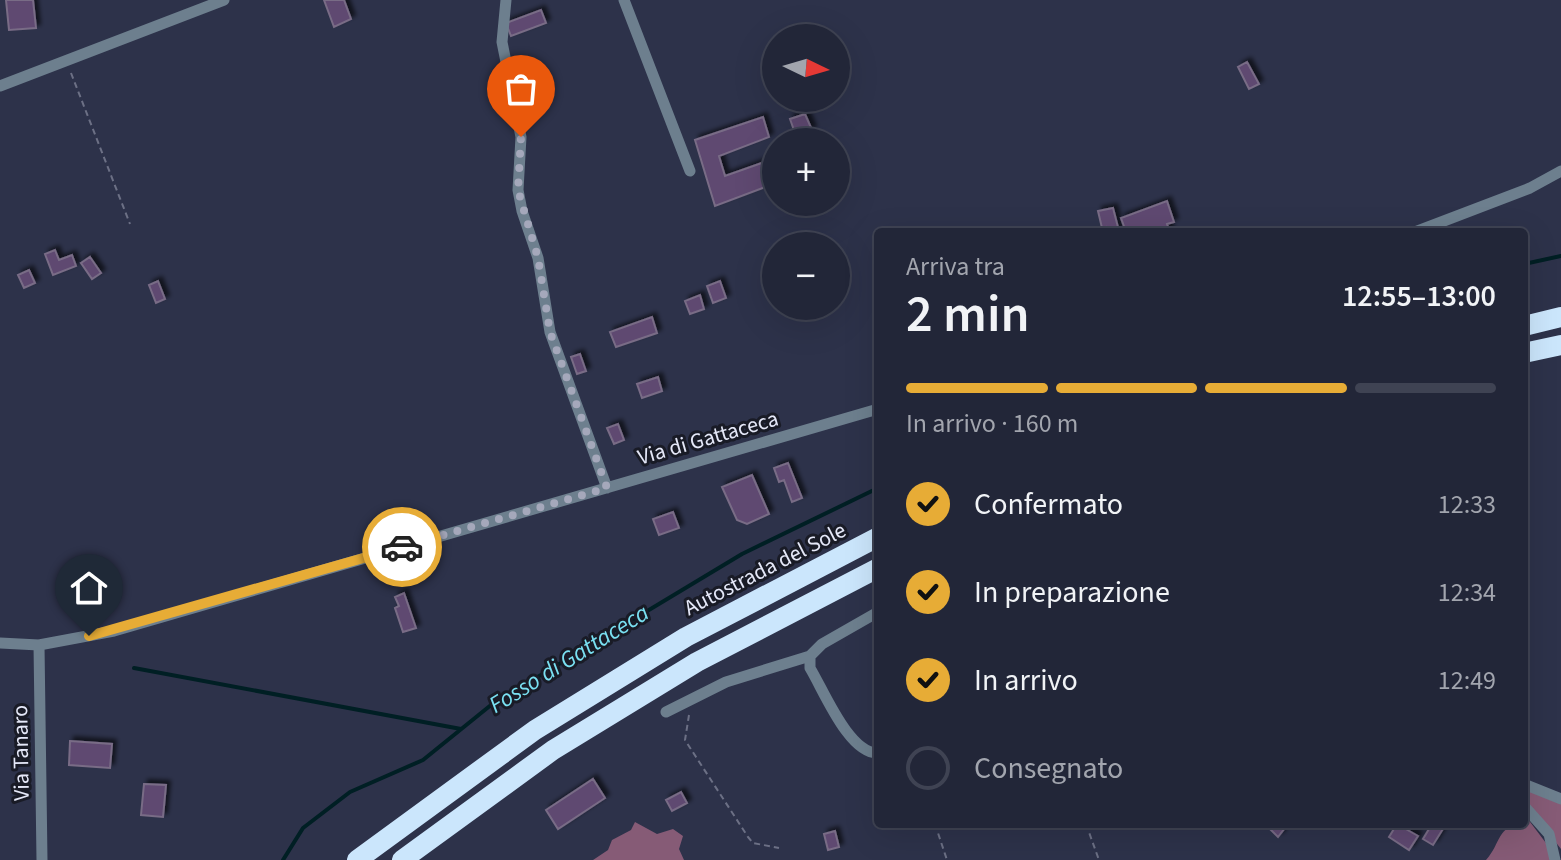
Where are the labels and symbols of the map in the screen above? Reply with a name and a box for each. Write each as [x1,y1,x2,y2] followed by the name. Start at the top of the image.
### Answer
[762,24,850,112] north arrow
[487,55,555,137] pin
[634,403,782,473] street label: Via di Gattaceca
[362,507,442,587] courier
[678,514,852,624] street label: Autostrada del Sole
[55,554,123,636] pin
[482,596,656,722] water label: Fosso di Gattaceca
[4,705,38,801] street label: Via Tanaro

